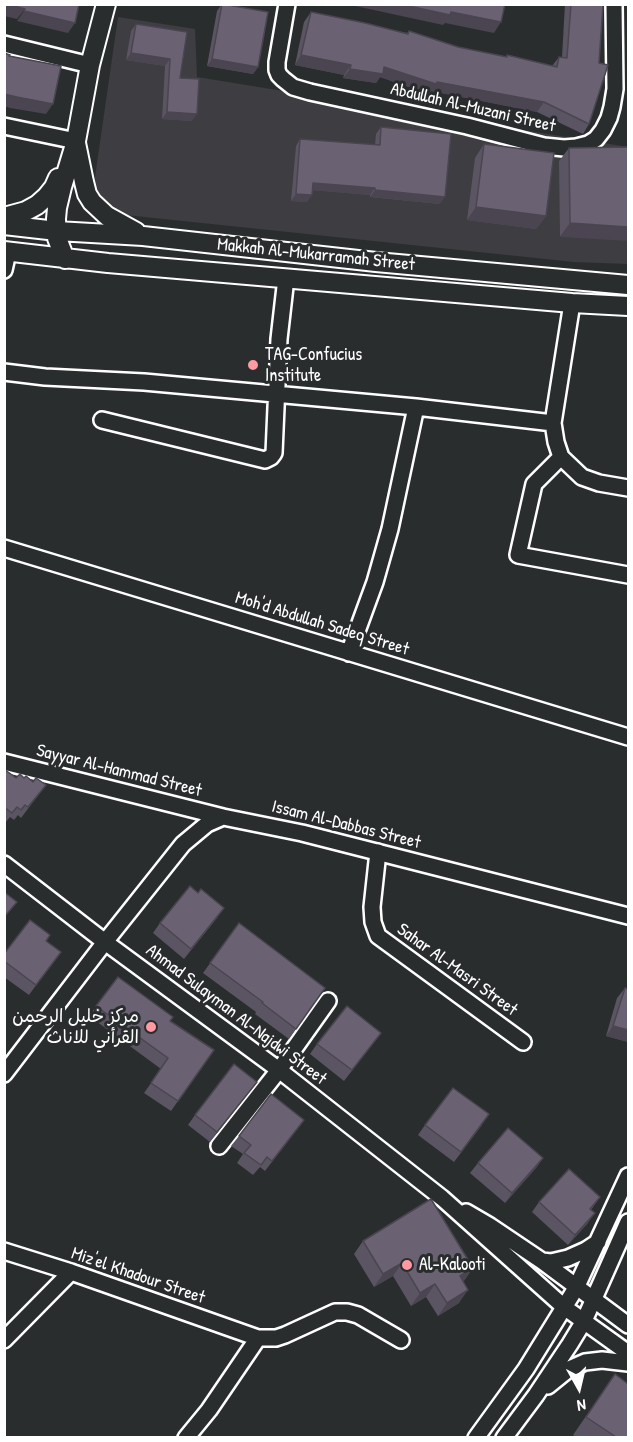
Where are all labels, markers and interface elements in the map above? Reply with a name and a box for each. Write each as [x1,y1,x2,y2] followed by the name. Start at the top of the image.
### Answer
[388,79,558,137] street label: Abdullah Al-Muzani Street
[216,234,416,276] street label: Makkah Al-Mukarramah Street
[265,344,362,386] place label: TAG-Confucius Institute
[246,358,260,372] marker: TAG-Confucius Institute
[233,587,411,661] street label: Moh'd Abdullah Sadeq Street
[34,740,204,802] street label: Sayyar Al-Hammad Street
[269,796,423,854] street label: Issam Al-Dabbas Street
[393,919,521,1021] street label: Sahar Al-Masri Street
[141,940,331,1090] street label: Ahmad Sulayman Al-Najdwi Street
[12,1006,139,1048] place label: مركز خليل الرحمن القرأني للاناث
[144,1020,158,1034] marker: مركز خليل الرحمن القرأني للاناث
[68,1243,208,1309] street label: Miz'el Khadour Street
[419,1254,486,1276] place label: Al-Kalooti
[400,1258,414,1272] marker: Al-Kalooti
[549,1358,609,1418] north arrow
[576,1394,587,1417] text: N

